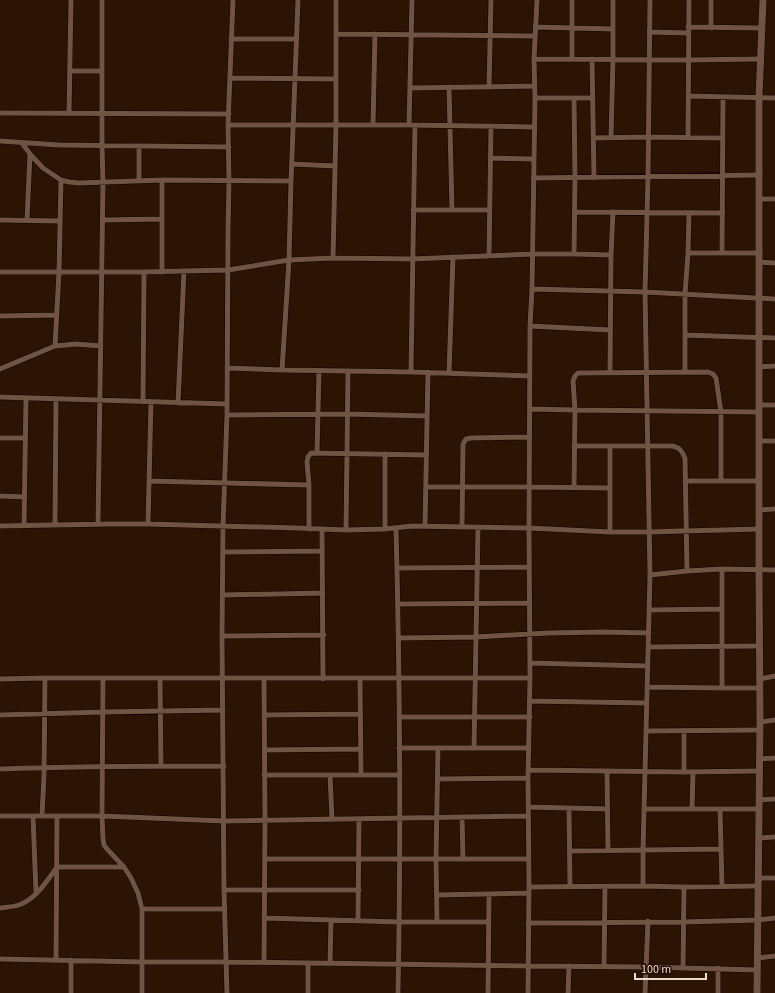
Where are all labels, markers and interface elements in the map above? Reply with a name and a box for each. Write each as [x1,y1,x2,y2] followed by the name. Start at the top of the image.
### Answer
[635,955,706,981] scale bar
[641,961,671,978] text: 100 m

